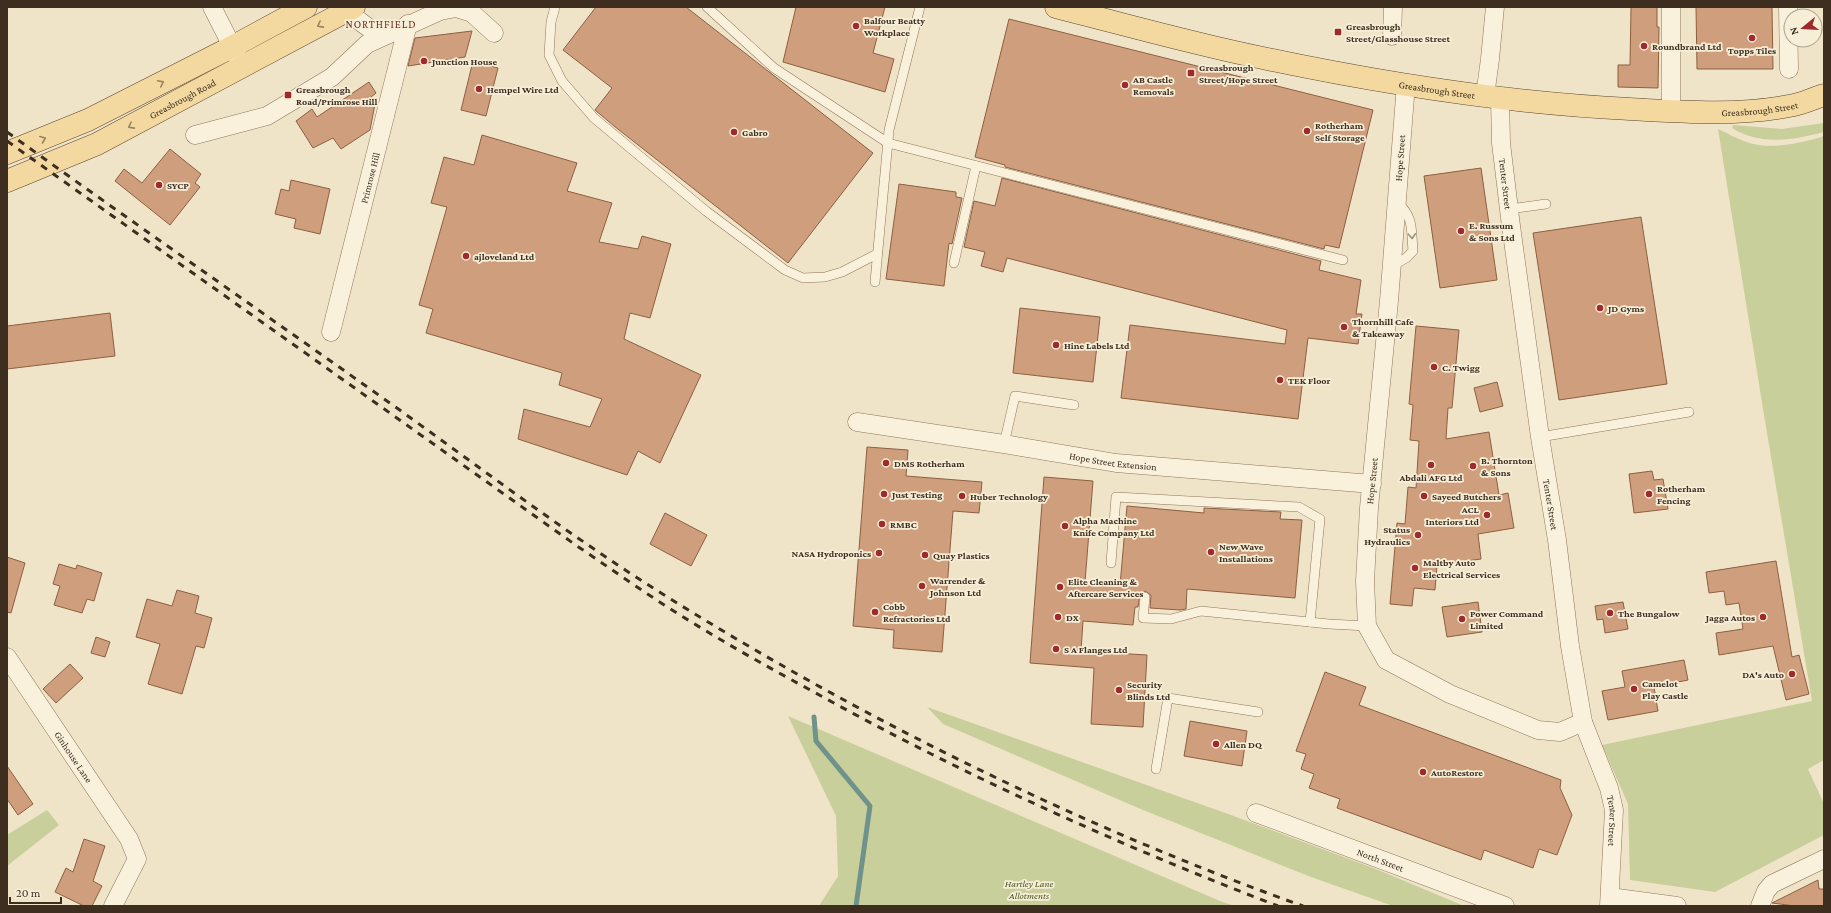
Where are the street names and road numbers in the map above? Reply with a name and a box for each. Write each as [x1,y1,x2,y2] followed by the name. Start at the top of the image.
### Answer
[147,76,218,121] street label: Greasbrough Road
[1398,78,1476,100] street label: Greasbrough Street
[1721,99,1800,118] street label: Greasbrough Street
[1393,134,1407,182] street label: Hope Street
[358,151,381,204] street label: Primrose Hill
[1497,158,1515,211] street label: Tenter Street
[1068,450,1158,472] street label: Hope Street Extension
[1364,457,1380,505] street label: Hope Street
[1542,478,1561,531] street label: Tenter Street
[53,729,95,785] street label: Ginhouse Lane
[1605,794,1620,847] street label: Tenter Street
[1356,846,1406,874] street label: North Street

